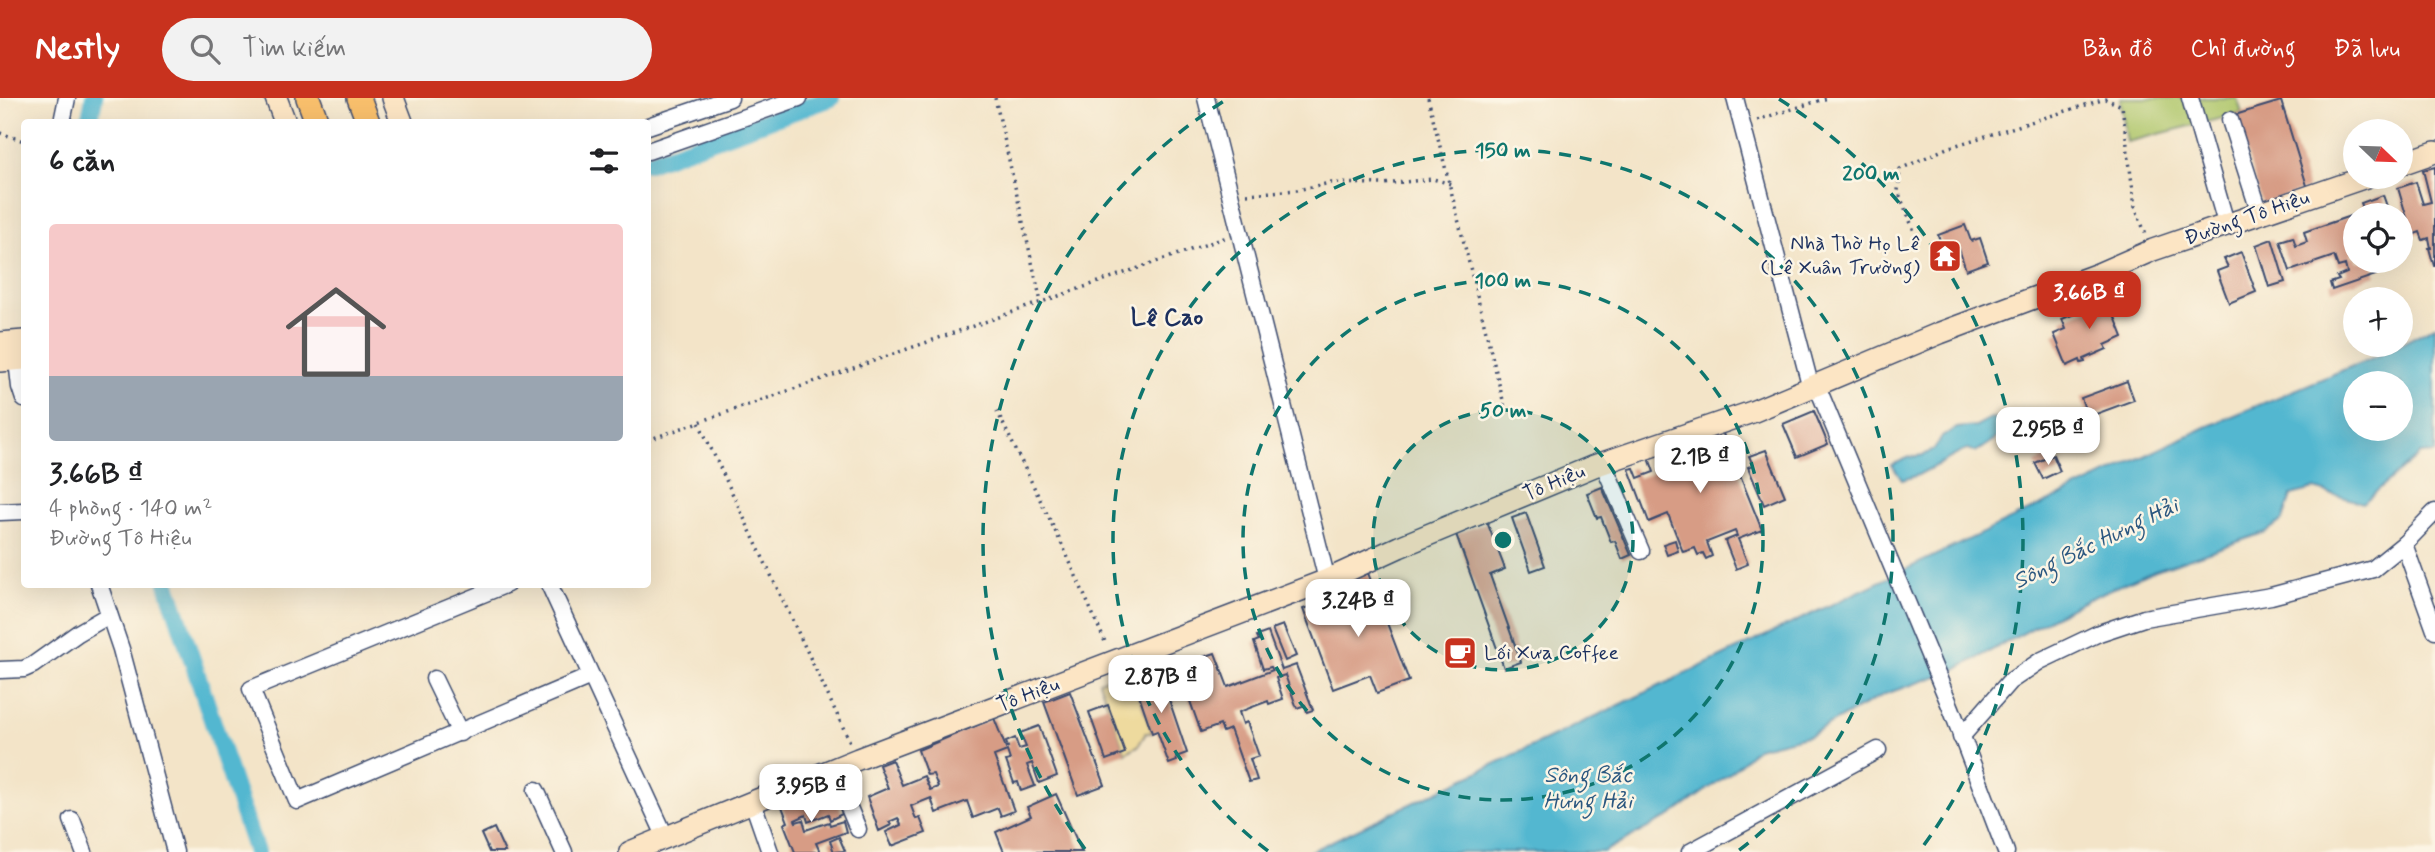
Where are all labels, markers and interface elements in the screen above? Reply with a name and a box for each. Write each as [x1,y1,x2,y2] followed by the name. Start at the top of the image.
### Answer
[162,18,652,81] search box
[35,27,120,71] text: Nestly
[186,30,224,68] icon: search
[242,32,346,66] text: Tìm kiếm
[2083,34,2153,65] text: Bản đồ
[2191,34,2296,65] text: Chỉ đường
[2334,34,2400,65] text: Đã lưu
[2343,119,2413,189] north arrow
[2343,119,2413,441] map controls
[1475,137,1531,165] text: 150 m
[49,142,115,181] text: 6 căn
[585,142,623,180] icon: filters
[1842,160,1900,188] text: 200 m
[2181,184,2314,254] street label: Đường Tô Hiệu
[2343,203,2413,273] button: locate
[1761,230,1921,284] place label: Nhà Thờ Họ Lê (Lê Xuân Trường)
[1926,237,1964,275] temple icon: Nhà Thờ Họ Lê (Lê Xuân Trường)
[1475,267,1531,295] text: 100 m
[273,269,399,395] icon: home
[2024,272,2154,331] pin: 3.66B ₫
[2053,279,2125,309] text: 3.66B ₫
[2343,287,2413,357] button: +
[1131,303,1203,334] district label: Lê Cao
[2343,371,2413,441] button: −
[1480,397,1527,425] text: 50 m
[1983,408,2113,467] pin: 2.95B ₫
[2012,415,2084,445] text: 2.95B ₫
[1643,436,1757,495] pin: 2.1B ₫
[1671,443,1729,473] text: 2.1B ₫
[49,455,143,494] text: 3.66B ₫
[1519,457,1589,509] street label: Tô Hiệu
[2008,490,2186,599] water label: Sông Bắc Hưng Hải
[49,494,213,524] text: 4 phòng · 140 m²
[49,524,192,554] text: Đường Tô Hiệu
[1491,528,1515,552] centre of rings
[1293,580,1423,639] pin: 3.24B ₫
[1322,587,1394,617] text: 3.24B ₫
[1441,634,1479,672] cafe icon: Lối Xưa Coffee
[1484,639,1619,667] place label: Lối Xưa Coffee
[1096,656,1226,715] pin: 2.87B ₫
[1124,663,1198,693] text: 2.87B ₫
[993,670,1063,720] street label: Tô Hiệu
[1544,761,1634,819] water label: Sông Bắc Hưng Hải
[746,764,876,824] pin: 3.95B ₫
[775,772,847,802] text: 3.95B ₫

